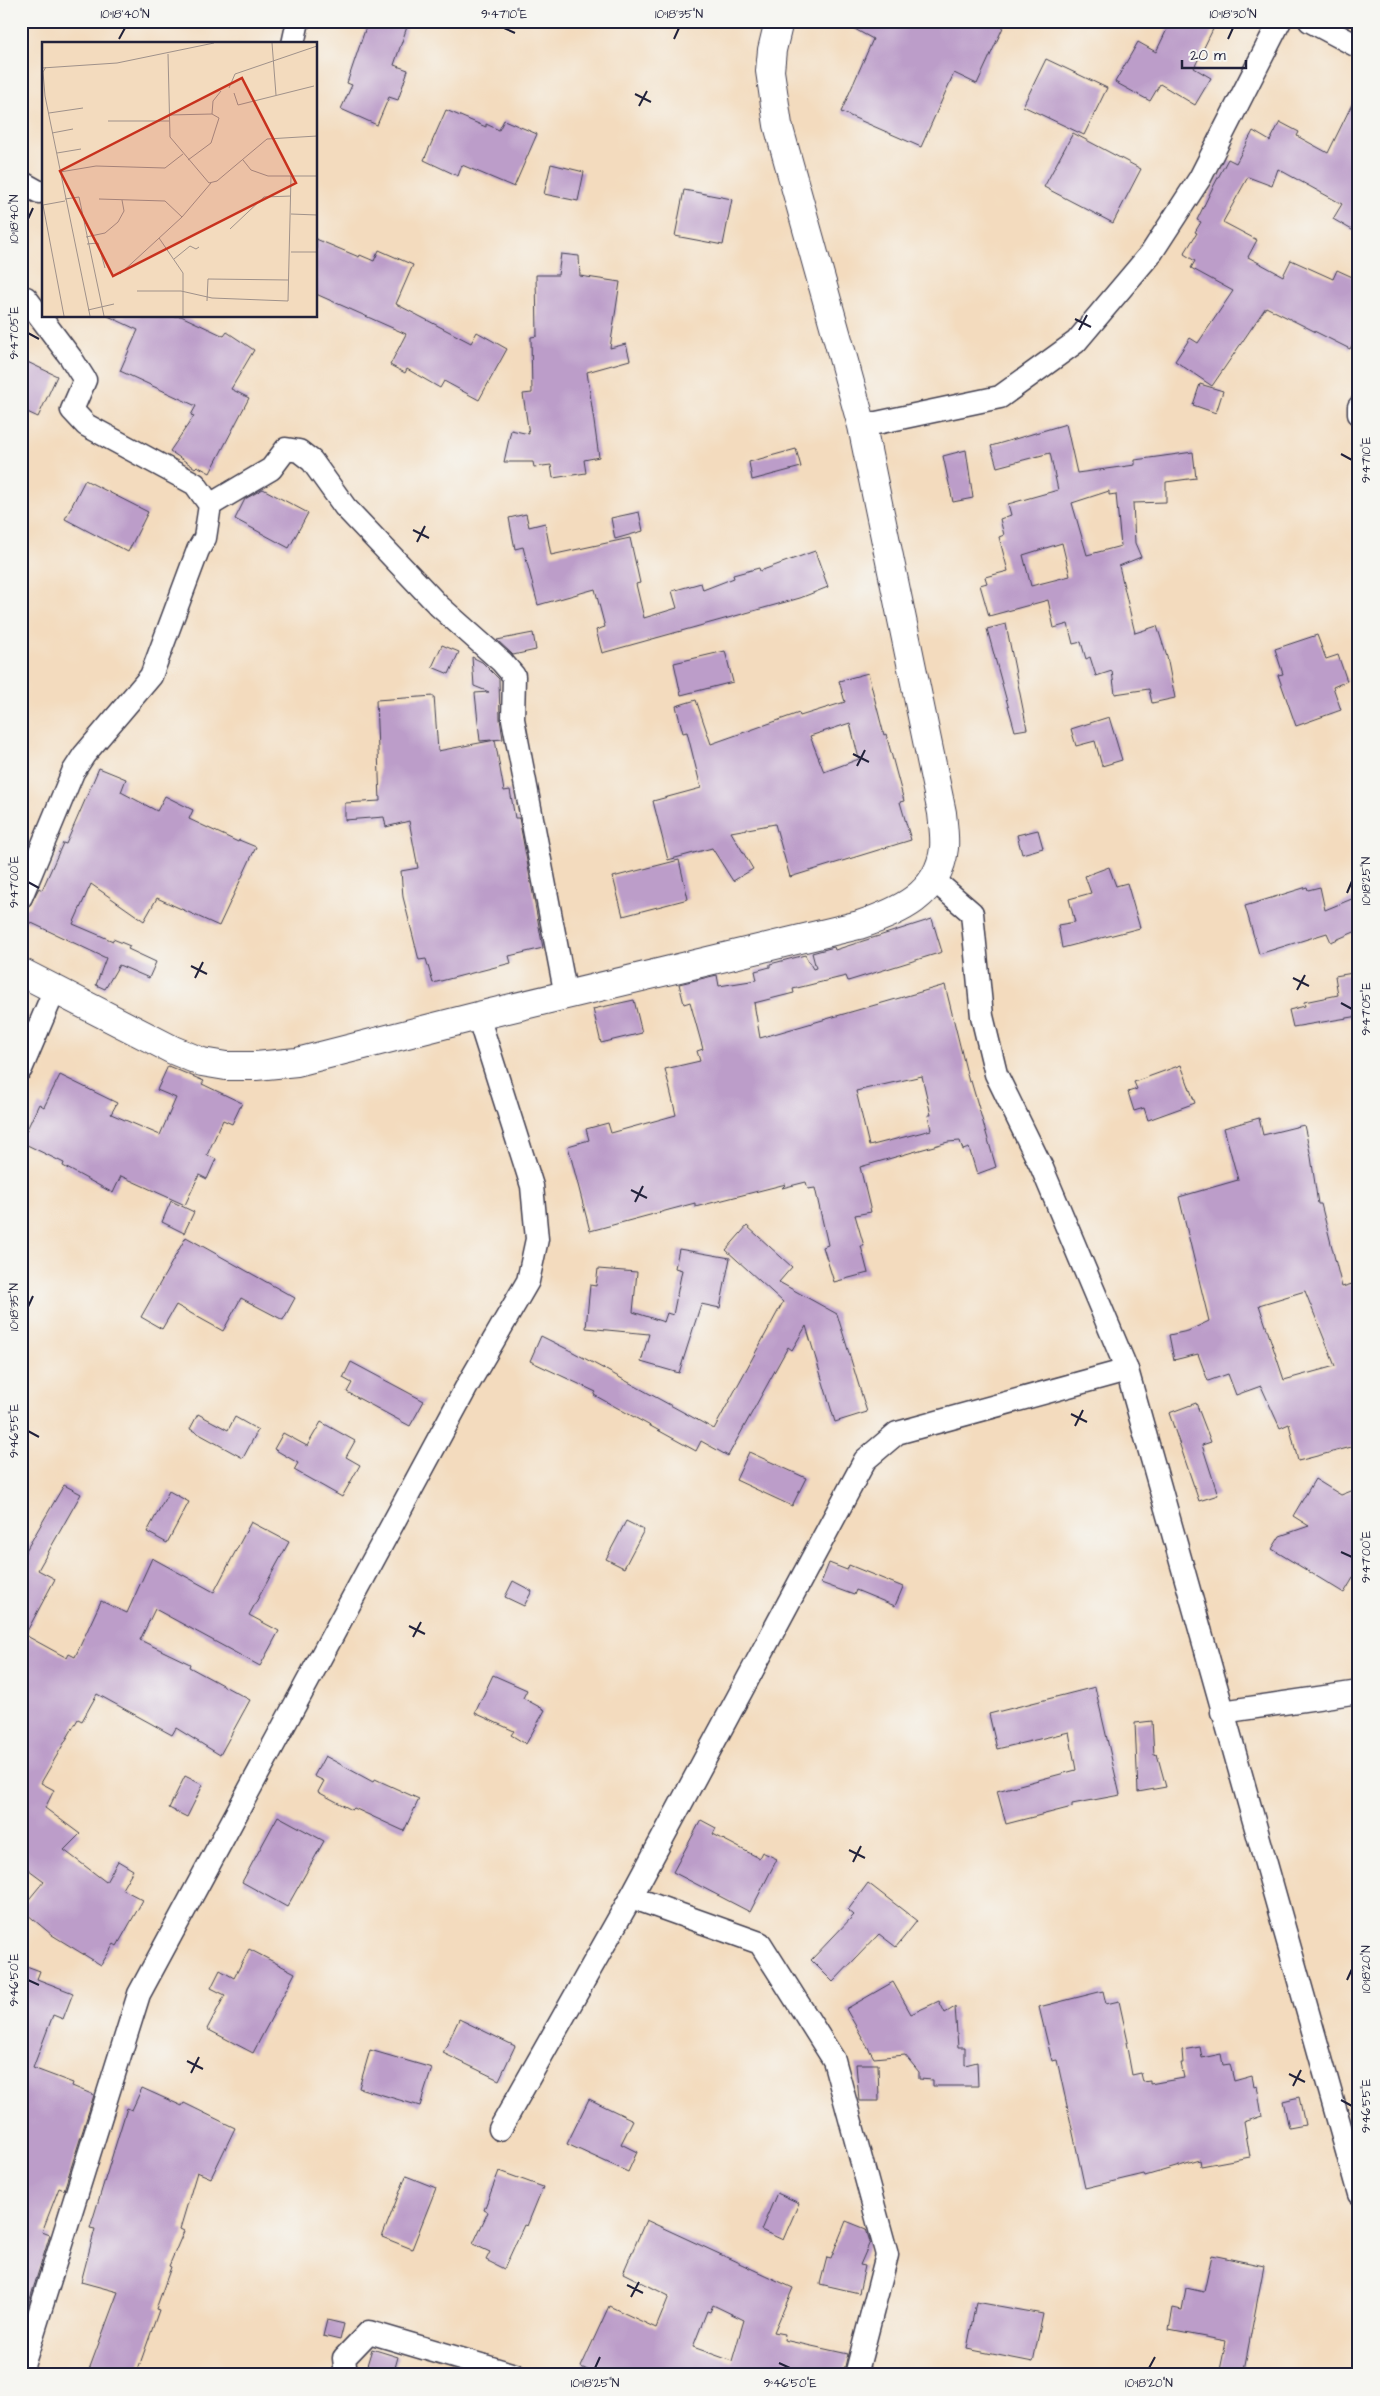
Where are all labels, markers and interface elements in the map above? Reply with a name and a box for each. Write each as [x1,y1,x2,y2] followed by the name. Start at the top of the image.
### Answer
[100,6,150,23] text: 10°18'40"N
[481,6,527,23] text: 9°47'10"E
[655,6,703,23] text: 10°18'35"N
[1209,6,1257,23] text: 10°18'30"N
[1182,38,1246,70] scale bar
[42,42,318,318] inset map
[1190,45,1226,66] text: 20 m
[6,194,23,244] text: 10°18'40"N
[6,307,23,359] text: 9°47'05"E
[1358,437,1375,483] text: 9°47'10"E
[6,856,23,908] text: 9°47'00"E
[1358,856,1375,905] text: 10°18'25"N
[1358,983,1375,1035] text: 9°47'05"E
[6,1283,23,1331] text: 10°18'35"N
[6,1404,23,1458] text: 9°46'55"E
[1358,1531,1375,1583] text: 9°47'00"E
[1358,1945,1375,1993] text: 10°18'20"N
[6,1953,23,2007] text: 9°46'50"E
[1358,2079,1375,2133] text: 9°46'55"E
[571,2375,620,2392] text: 10°18'25"N
[763,2375,817,2392] text: 9°46'50"E
[1125,2375,1173,2392] text: 10°18'20"N

